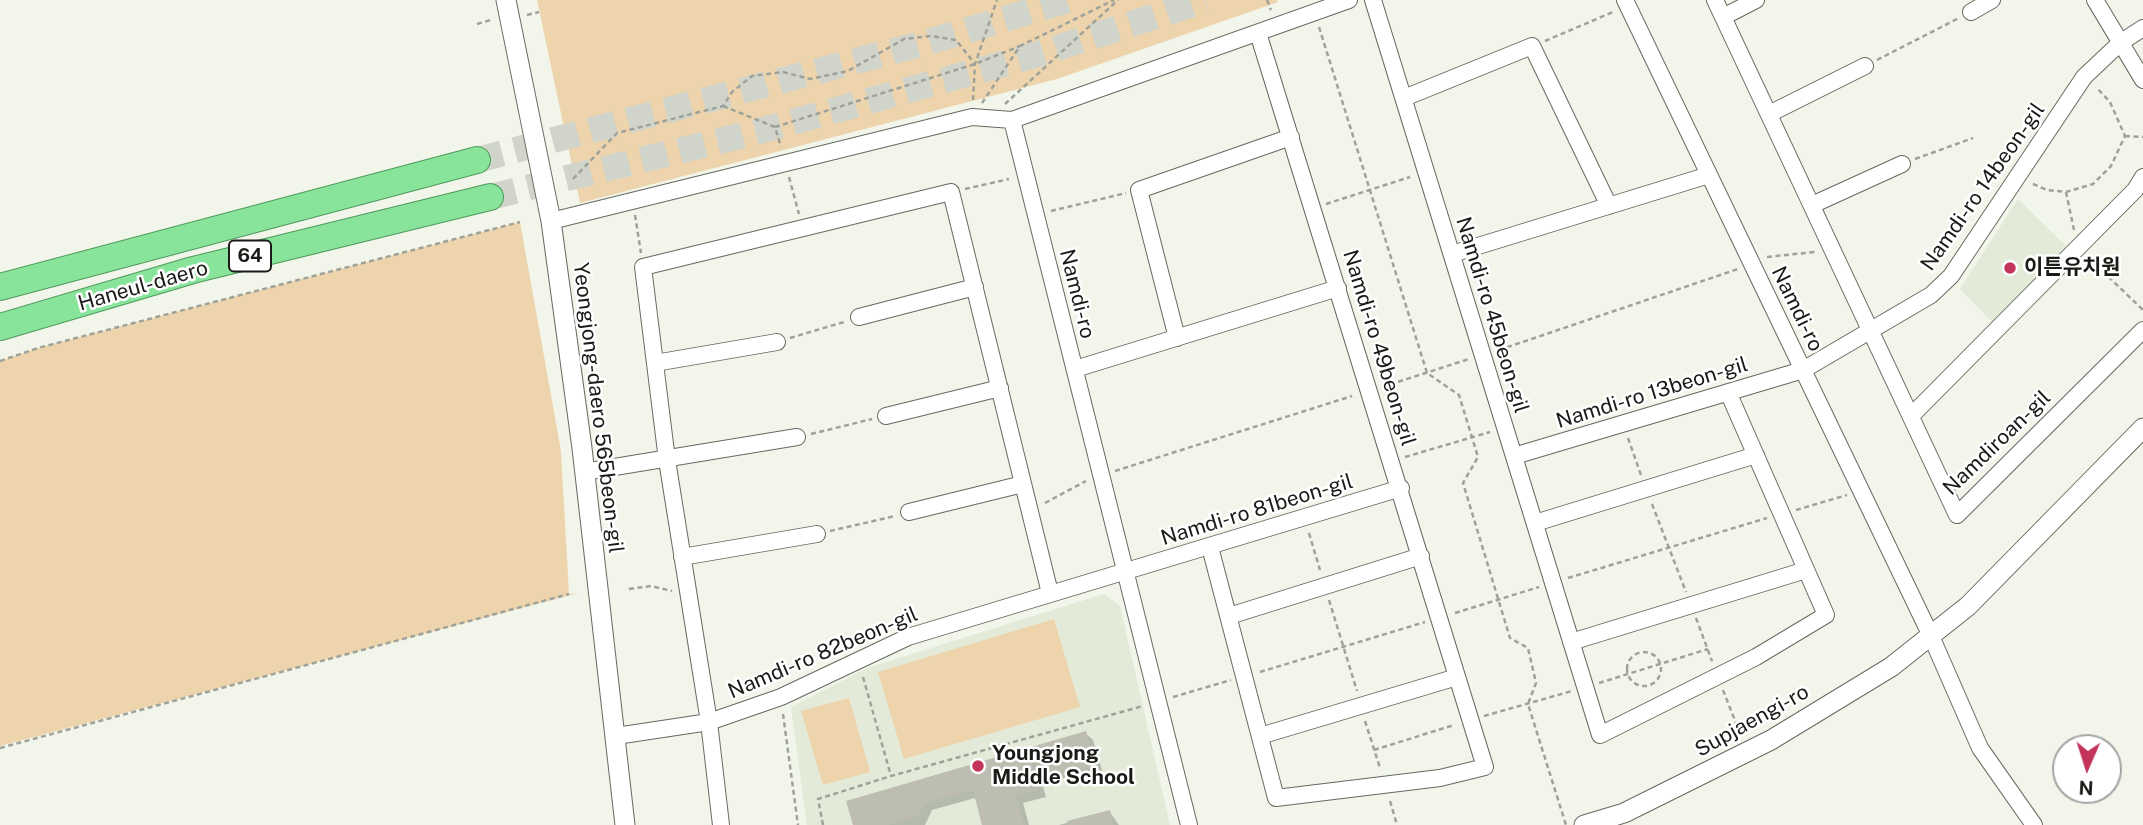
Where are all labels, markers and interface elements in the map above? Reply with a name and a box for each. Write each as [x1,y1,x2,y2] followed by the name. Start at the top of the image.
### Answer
[1916,98,2050,276] street label: Namdi-ro 14beon-gil
[1450,214,1534,416] street label: Namdi-ro 45beon-gil
[229,240,271,272] road number: 64
[1054,247,1100,341] street label: Namdi-ro
[1337,247,1421,449] street label: Namdi-ro 49beon-gil
[75,255,211,317] street label: Haneul-daero
[2024,255,2121,281] place label: 이튼유치원
[2002,260,2018,276] marker: 이튼유치원
[568,261,628,555] street label: Yeongjong-daero 565beon-gil
[1766,262,1828,356] street label: Namdi-ro
[1553,352,1751,434] street label: Namdi-ro 13beon-gil
[1938,385,2056,501] street label: Namdiroan-gil
[1158,469,1356,551] street label: Namdi-ro 81beon-gil
[724,602,922,704] street label: Namdi-ro 82beon-gil
[1691,679,1813,763] street label: Supjaengi-ro
[2052,734,2122,804] north arrow
[992,741,1135,791] place label: Youngjong Middle School
[970,758,986,774] marker: Youngjong Middle School
[2078,777,2094,799] text: N

